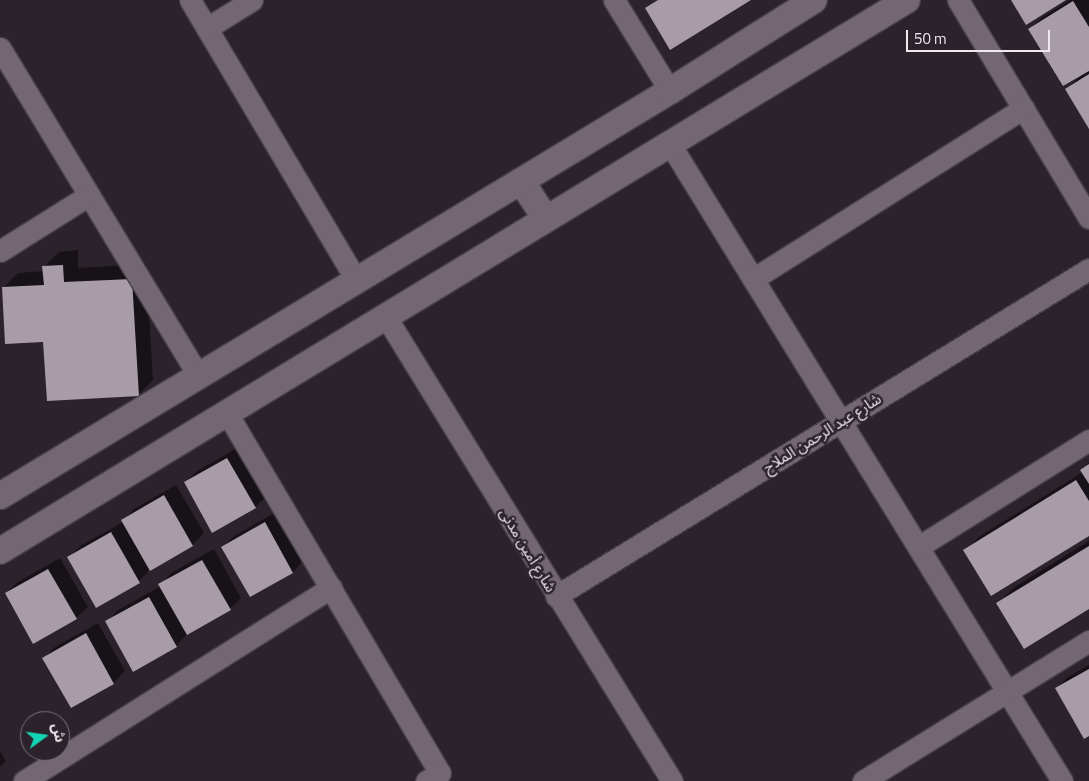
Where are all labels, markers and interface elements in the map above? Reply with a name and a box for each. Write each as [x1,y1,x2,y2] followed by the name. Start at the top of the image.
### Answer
[909,20,1053,52] scale bar
[914,27,947,50] text: 50 m
[760,389,884,477] street label: شارع عبد الرحمن الملاح
[496,505,560,595] street label: شارع أمين مدنى
[20,711,70,761] north arrow
[47,721,72,744] text: ش

